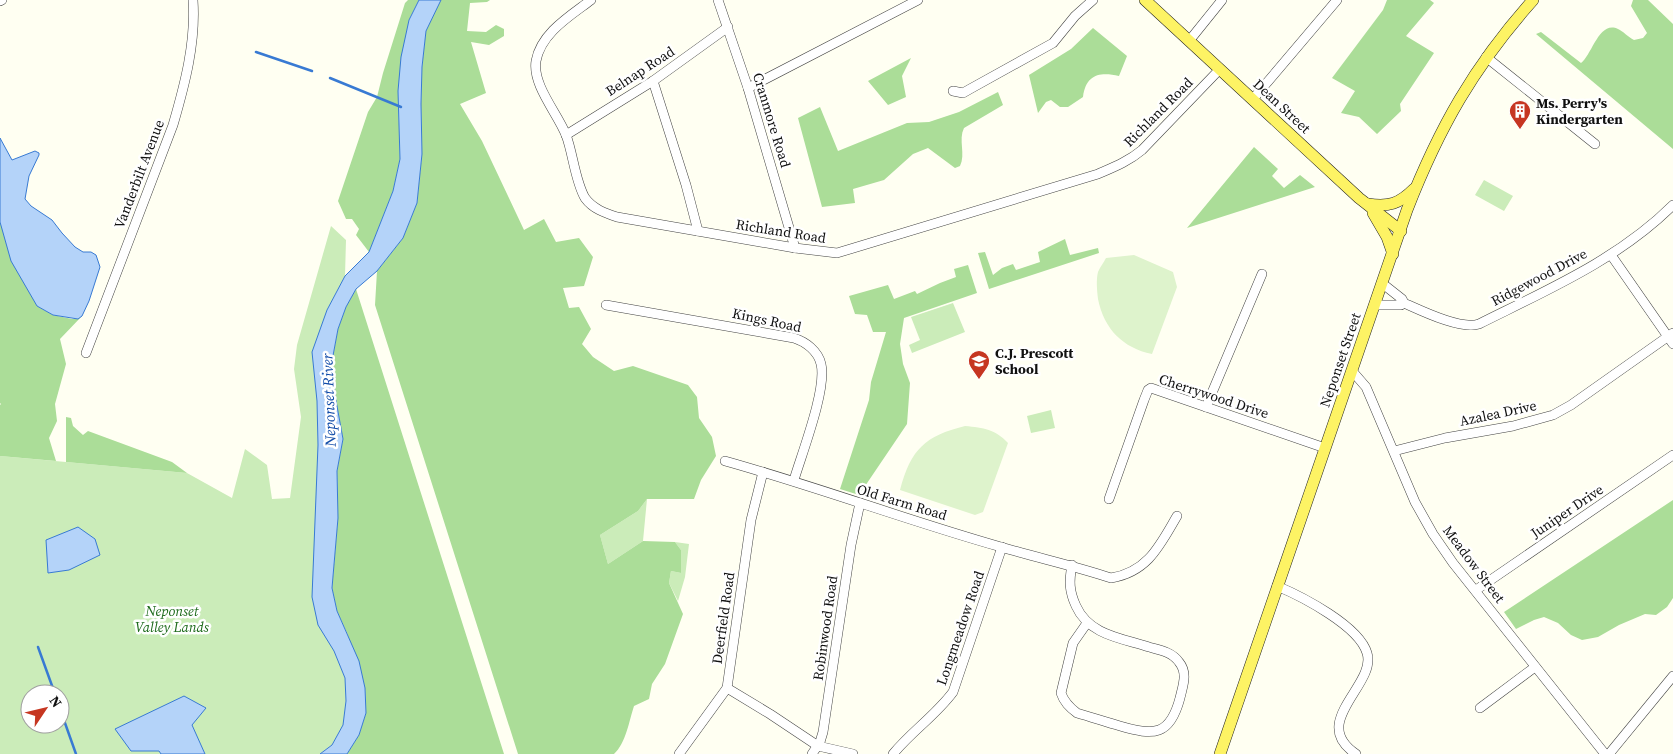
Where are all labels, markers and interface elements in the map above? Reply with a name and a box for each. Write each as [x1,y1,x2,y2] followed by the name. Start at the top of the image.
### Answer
[602,41,678,101] street label: Belnap Road
[748,70,796,170] street label: Cranmore Road
[1119,73,1197,151] street label: Richland Road
[1249,74,1315,138] street label: Dean Street
[1536,93,1623,129] place label: Ms. Perry's Kindergarten
[1508,99,1532,130] building icon: Ms. Perry's Kindergarten
[109,117,169,231] street label: Vanderbilt Avenue
[735,214,828,248] street label: Richland Road
[1488,243,1590,311] street label: Ridgewood Drive
[731,303,804,337] street label: Kings Road
[1314,310,1366,410] street label: Neponset Street
[995,343,1074,379] place label: C.J. Prescott School
[967,349,991,380] school or university icon: C.J. Prescott School
[316,352,341,448] water label: Neponset River
[1156,369,1272,423] street label: Cherrywood Drive
[1458,395,1538,431] street label: Azalea Drive
[854,479,950,525] street label: Old Farm Road
[1526,479,1607,543] street label: Juniper Drive
[1438,521,1510,607] street label: Meadow Street
[931,568,989,688] street label: Longmeadow Road
[707,571,739,665] street label: Deerfield Road
[808,574,842,682] street label: Robinwood Road
[135,601,210,637] park label: Neponset Valley Lands
[20,684,70,734] north arrow
[45,692,67,711] text: N

